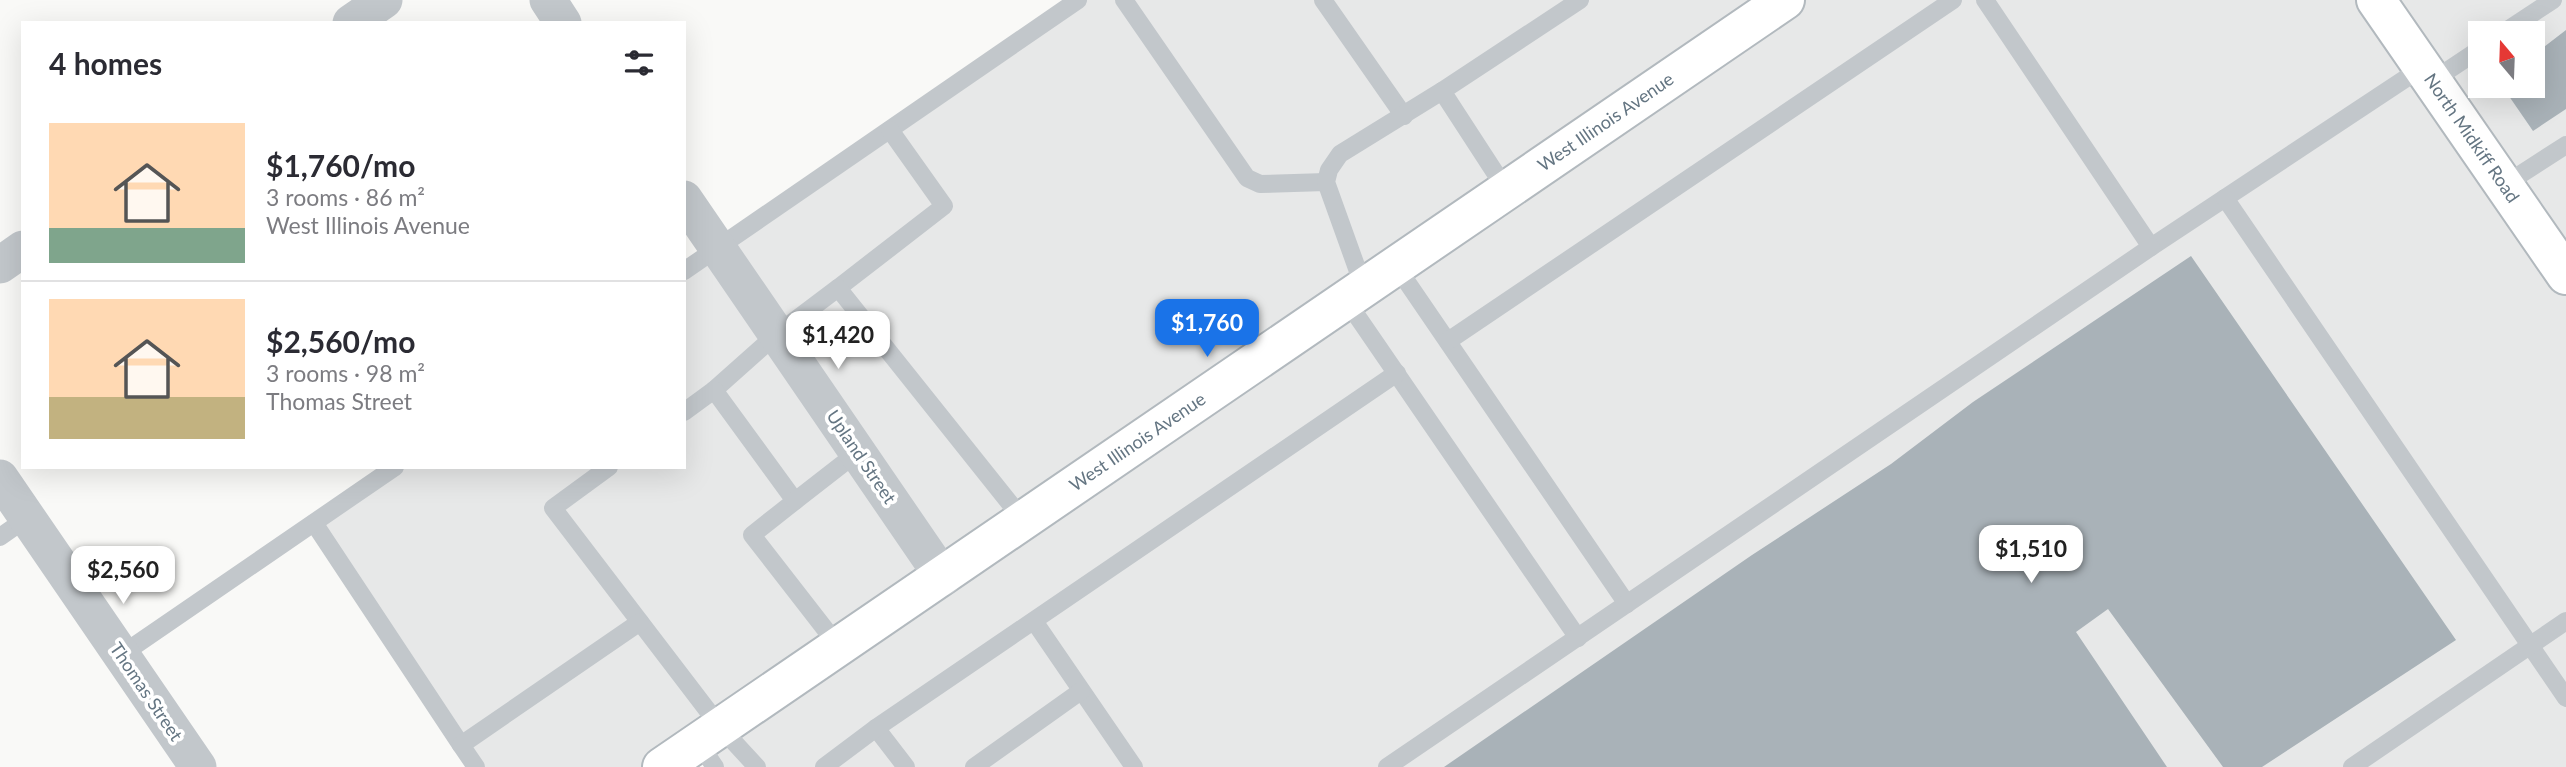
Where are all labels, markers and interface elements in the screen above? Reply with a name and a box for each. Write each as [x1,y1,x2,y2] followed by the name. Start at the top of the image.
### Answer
[2468,21,2544,98] north arrow
[2468,21,2545,98] map controls
[620,44,658,82] icon: filters
[49,45,162,81] text: 4 homes
[1533,67,1677,176] street label: West Illinois Avenue
[2420,69,2525,206] street label: North Midkiff Road
[266,147,415,183] text: $1,760/mo
[105,151,189,235] icon: home
[266,183,425,211] text: 3 rooms · 86 m²
[266,211,470,239] text: West Illinois Avenue
[1150,300,1264,359] pin: $1,760
[1171,308,1243,336] text: $1,760
[781,312,895,371] pin: $1,420
[802,320,874,348] text: $1,420
[266,323,415,359] text: $2,560/mo
[105,327,189,411] icon: home
[266,359,425,387] text: 3 rooms · 98 m²
[266,387,412,415] text: Thomas Street
[1065,387,1209,495] street label: West Illinois Avenue
[822,405,902,508] street label: Upland Street
[1974,526,2088,585] pin: $1,510
[1995,534,2067,562] text: $1,510
[66,546,180,606] pin: $2,560
[87,555,159,583] text: $2,560
[106,638,188,745] street label: Thomas Street

